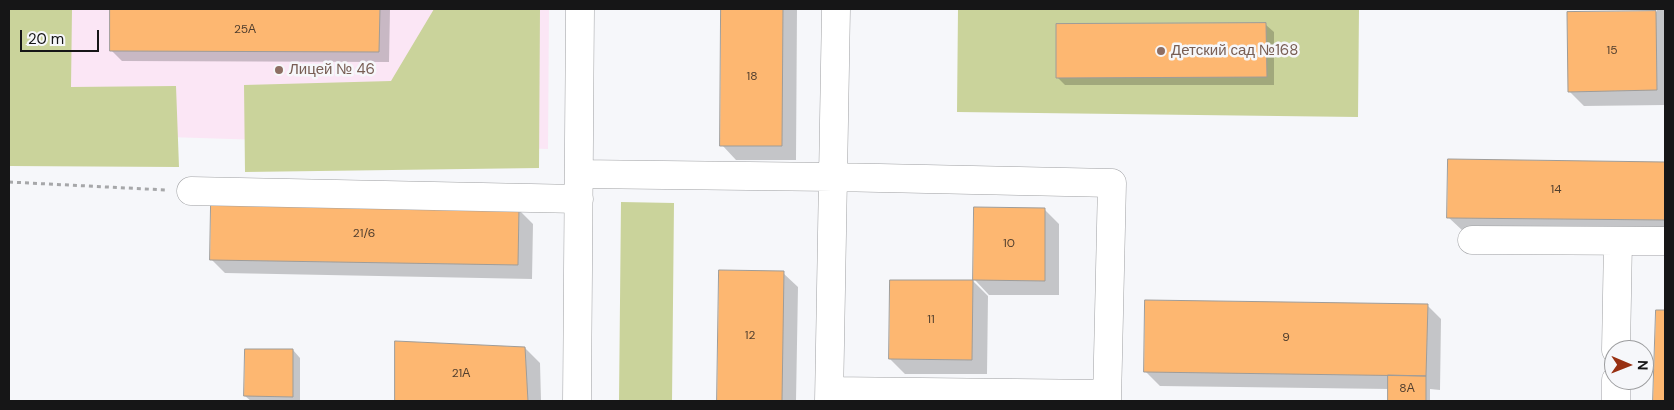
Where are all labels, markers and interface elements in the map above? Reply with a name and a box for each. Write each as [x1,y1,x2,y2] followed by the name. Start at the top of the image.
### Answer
[22,20,101,52] scale bar
[234,23,256,37] house number: 25А
[28,29,64,49] text: 20 m
[1171,42,1298,60] place label: Детский сад №168
[1606,44,1618,58] house number: 15
[1155,45,1167,57] marker: Детский сад №168
[289,61,375,79] place label: Лицей № 46
[273,64,285,76] marker: Лицей № 46
[746,70,758,84] house number: 18
[1550,183,1562,197] house number: 14
[353,227,375,241] house number: 21/6
[1003,237,1015,251] house number: 10
[927,313,935,327] house number: 11
[745,329,755,343] house number: 12
[1282,331,1290,345] house number: 9
[1604,340,1654,390] north arrow
[1634,360,1652,371] text: N
[452,367,470,381] house number: 21А
[1399,382,1415,396] house number: 8А

